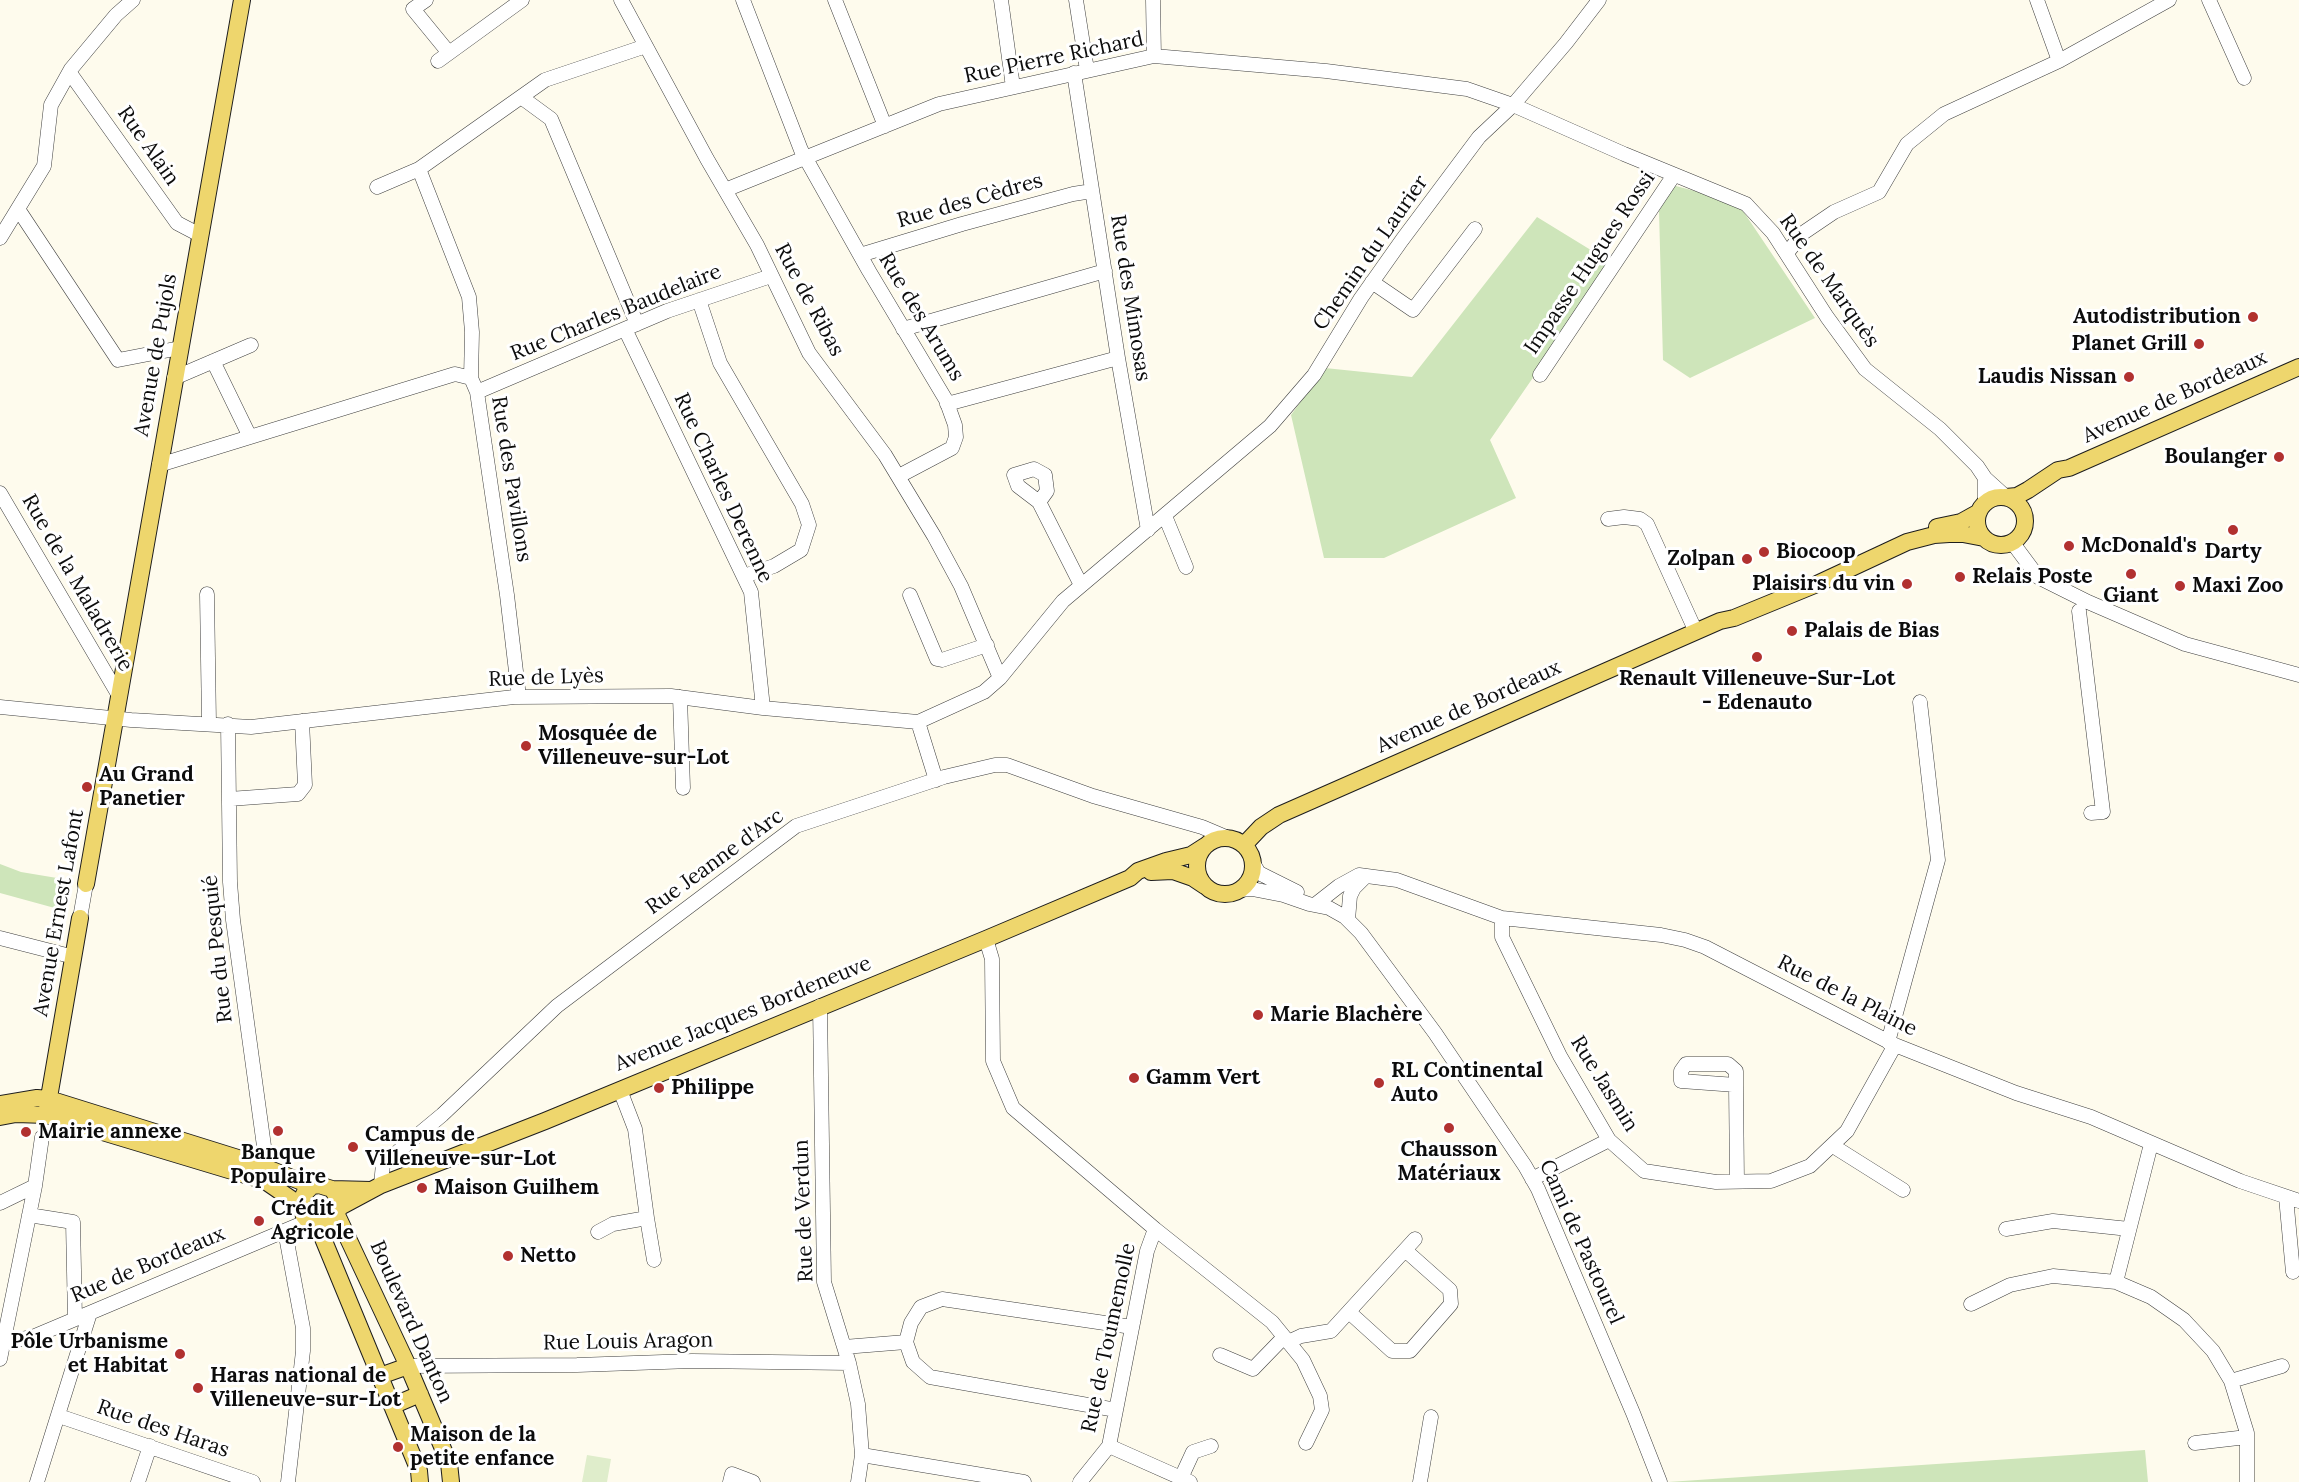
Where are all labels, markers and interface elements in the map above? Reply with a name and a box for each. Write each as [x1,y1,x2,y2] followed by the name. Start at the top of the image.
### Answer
[962,27,1146,89] street label: Rue Pierre Richard
[112,102,184,190] street label: Rue Alain
[1519,167,1661,359] street label: Impasse Hugues Rossi
[894,168,1046,234] street label: Rue des Cèdres
[1308,171,1434,335] street label: Chemin du Laurier
[1774,210,1884,352] street label: Rue de Marquès
[1104,213,1156,383] street label: Rue des Mimosas
[769,239,849,361] street label: Rue de Ribas
[873,248,969,386] street label: Rue des Arums
[507,259,725,367] street label: Rue Charles Baudelaire
[129,272,183,438] street label: Avenue de Pujols
[2073,304,2241,330] place label: Autodistribution
[2246,310,2260,324] marker: Autodistribution
[2072,331,2187,357] place label: Planet Grill
[2192,337,2206,351] marker: Planet Grill
[2079,345,2271,449] street label: Avenue de Bordeaux
[1978,364,2117,390] place label: Laudis Nissan
[2122,370,2136,384] marker: Laudis Nissan
[668,389,778,587] street label: Rue Charles Derenne
[485,394,537,564] street label: Rue des Pavillons
[2164,444,2267,470] place label: Boulanger
[2272,450,2286,464] marker: Boulanger
[16,490,138,676] street label: Rue de la Maladrerie
[2226,523,2240,537] marker: Darty
[2081,533,2197,559] place label: McDonald's
[1776,539,1856,565] place label: Biocoop
[2062,539,2076,553] marker: McDonald's
[2204,539,2262,565] place label: Darty
[1757,545,1771,559] marker: Biocoop
[1667,546,1735,572] place label: Zolpan
[1740,552,1754,566] marker: Zolpan
[1972,564,2093,590] place label: Relais Poste
[2124,567,2138,581] marker: Giant
[1953,570,1967,584] marker: Relais Poste
[1752,571,1895,597] place label: Plaisirs du vin
[2192,573,2283,599] place label: Maxi Zoo
[1900,577,1914,591] marker: Plaisirs du vin
[2173,579,2187,593] marker: Maxi Zoo
[2103,583,2159,609] place label: Giant
[1804,618,1939,644] place label: Palais de Bias
[1785,624,1799,638] marker: Palais de Bias
[1750,650,1764,664] marker: Renault Villeneuve-Sur-Lot - Edenauto
[1373,655,1565,759] street label: Avenue de Bordeaux
[488,663,604,693] street label: Rue de Lyès
[1619,666,1895,716] place label: Renault Villeneuve-Sur-Lot - Edenauto
[538,721,729,771] place label: Mosquée de Villeneuve-sur-Lot
[519,739,533,753] marker: Mosquée de Villeneuve-sur-Lot
[99,762,194,812] place label: Au Grand Panetier
[80,780,94,794] marker: Au Grand Panetier
[641,804,789,920] street label: Rue Jeanne d'Arc
[28,807,90,1019] street label: Avenue Ernest Lafont
[198,874,238,1024] street label: Rue du Pesquié
[1773,950,1921,1042] street label: Rue de la Plaine
[611,951,875,1077] street label: Avenue Jacques Bordeneuve
[1270,1002,1423,1028] place label: Marie Blachère
[1251,1008,1265,1022] marker: Marie Blachère
[1565,1031,1643,1137] street label: Rue Jasmin
[1391,1058,1543,1108] place label: RL Continental Auto
[1146,1065,1260,1091] place label: Gamm Vert
[1127,1071,1141,1085] marker: Gamm Vert
[671,1075,754,1101] place label: Philippe
[1372,1076,1386,1090] marker: RL Continental Auto
[652,1081,666,1095] marker: Philippe
[38,1119,181,1145] place label: Mairie annexe
[1442,1121,1456,1135] marker: Chausson Matériaux
[365,1122,556,1172] place label: Campus de Villeneuve-sur-Lot
[271,1124,285,1138] marker: Banque Populaire
[19,1125,33,1139] marker: Mairie annexe
[1397,1137,1501,1187] place label: Chausson Matériaux
[789,1139,819,1283] street label: Rue de Verdun
[230,1140,326,1190] place label: Banque Populaire
[346,1140,360,1154] marker: Campus de Villeneuve-sur-Lot
[1533,1156,1629,1328] street label: Cami de Pastourel
[434,1175,599,1201] place label: Maison Guilhem
[415,1181,429,1195] marker: Maison Guilhem
[271,1196,354,1246] place label: Crédit Agricole
[252,1214,266,1228] marker: Crédit Agricole
[67,1221,229,1309] street label: Rue de Bordeaux
[364,1237,458,1407] street label: Boulevard Danton
[1077,1241,1141,1435] street label: Rue de Toumemolle
[520,1243,576,1269] place label: Netto
[501,1249,515,1263] marker: Netto
[543,1328,713,1356] street label: Rue Louis Aragon
[10,1329,168,1379] place label: Pôle Urbanisme et Habitat
[173,1347,187,1361] marker: Pôle Urbanisme et Habitat
[210,1363,401,1413] place label: Haras national de Villeneuve-sur-Lot
[191,1381,205,1395] marker: Haras national de Villeneuve-sur-Lot
[93,1395,233,1463] street label: Rue des Haras
[410,1422,554,1472] place label: Maison de la petite enfance
[391,1440,405,1454] marker: Maison de la petite enfance

